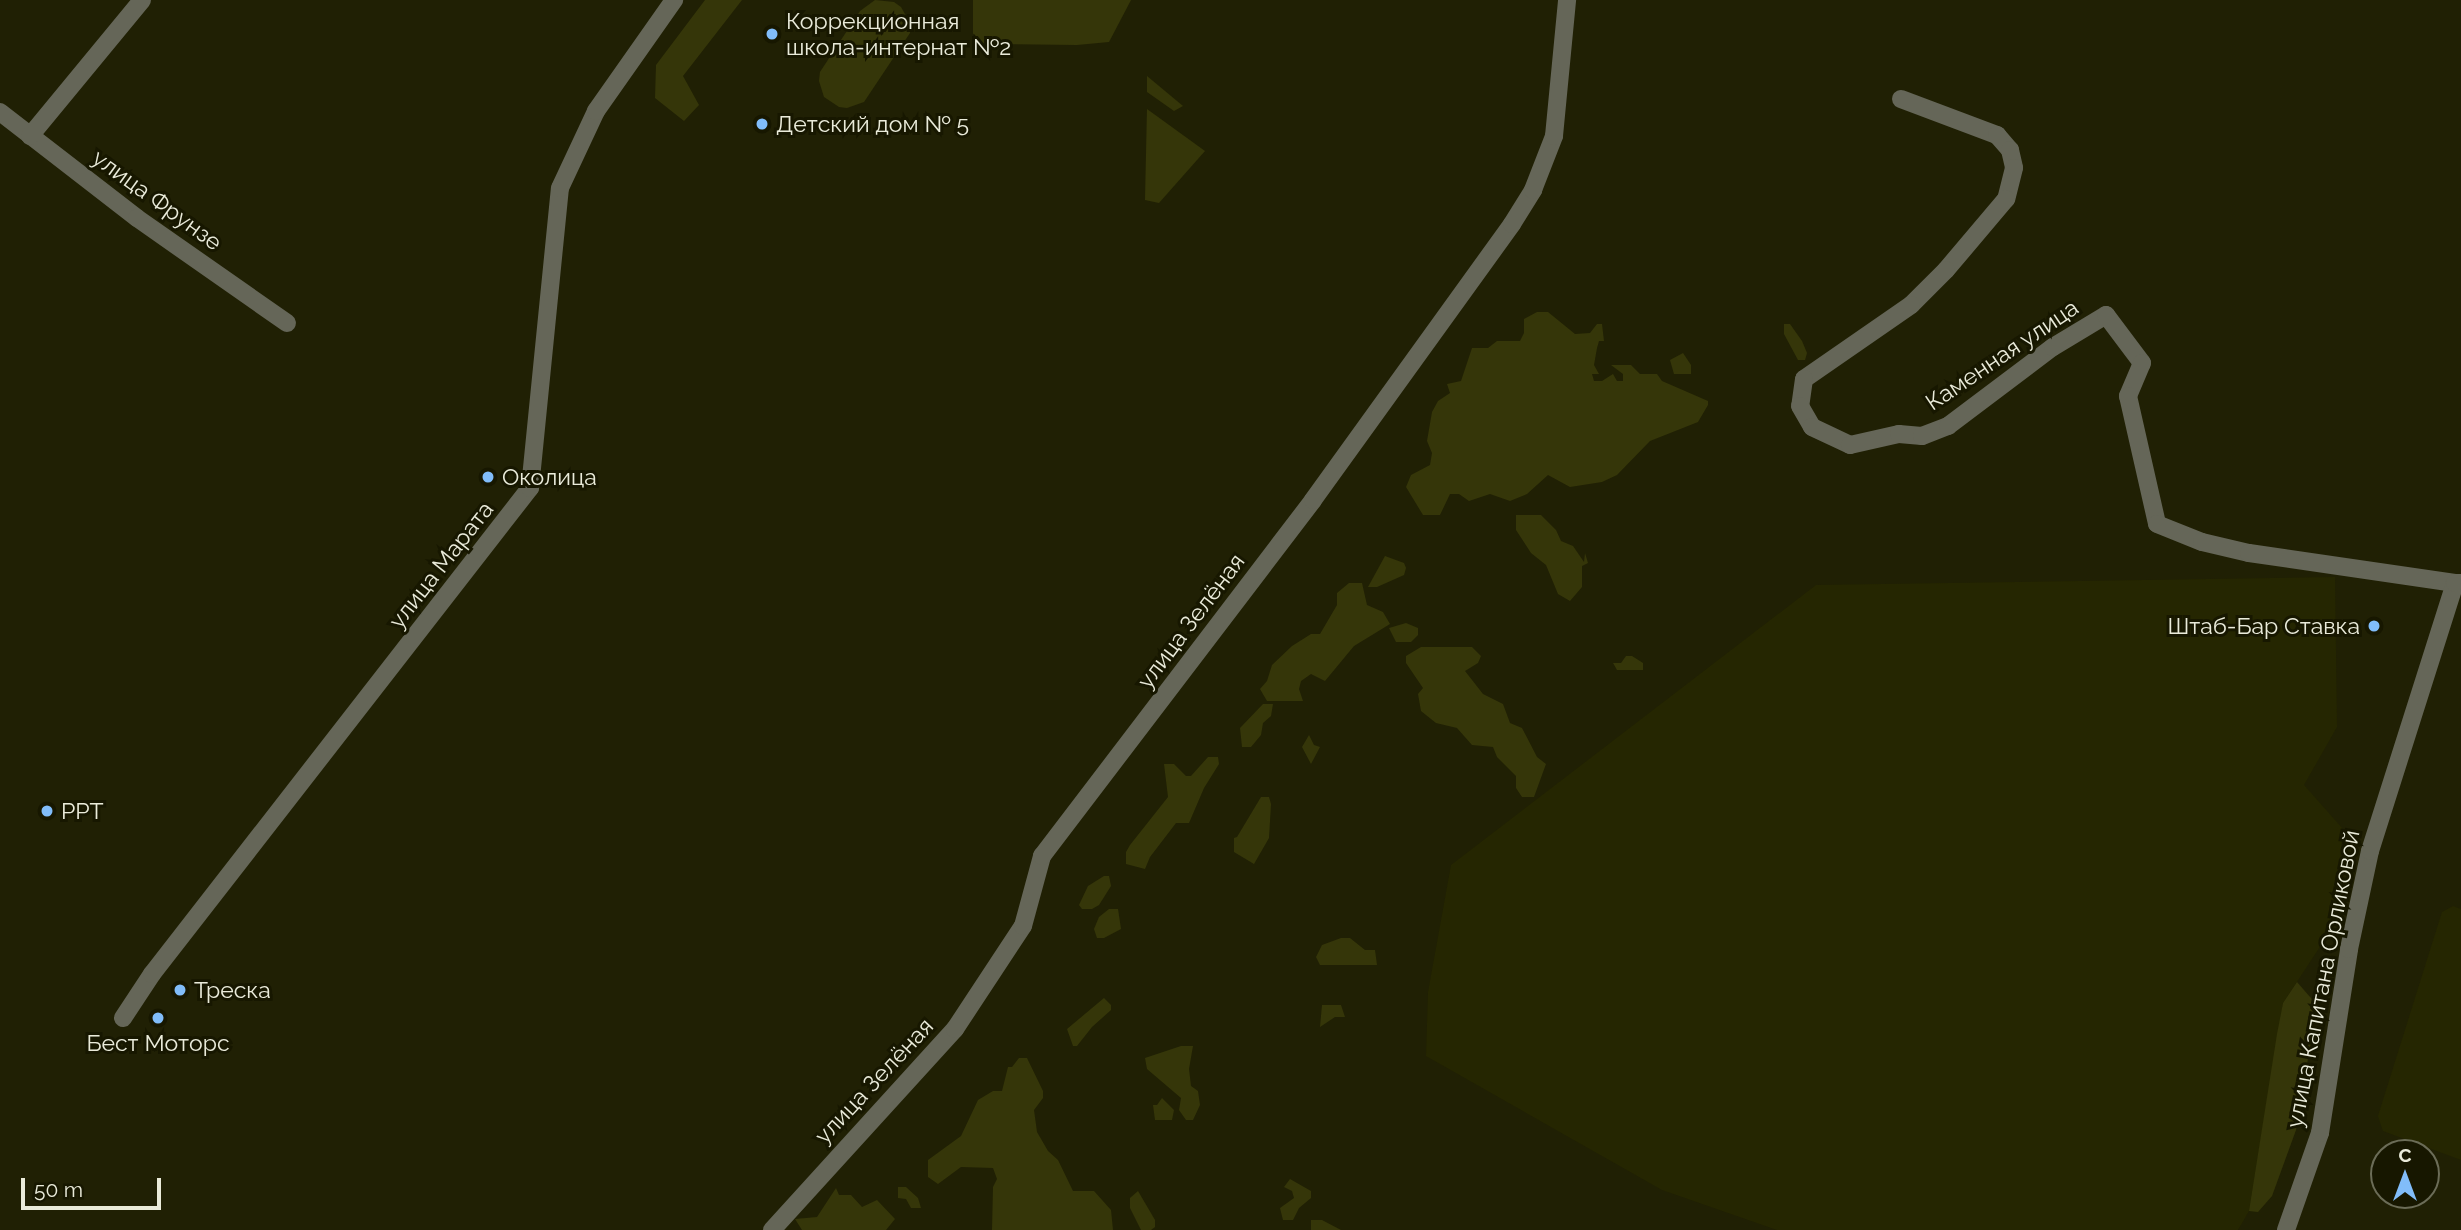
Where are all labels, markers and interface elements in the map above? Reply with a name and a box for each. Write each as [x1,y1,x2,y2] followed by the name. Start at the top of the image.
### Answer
[786,7,1011,61] place label: Коррекционная школа-интернат №2
[764,26,780,42] marker: Коррекционная школа-интернат №2
[776,110,969,138] place label: Детский дом № 5
[754,116,770,132] marker: Детский дом № 5
[87,144,227,256] street label: улица Фрунзе
[1920,294,2084,416] street label: Каменная улица
[502,463,597,491] place label: Околица
[480,469,496,485] marker: Околица
[383,496,499,634] street label: улица Марата
[1131,548,1251,694] street label: улица Зелёная
[2167,612,2360,640] place label: Штаб-Бар Ставка
[2366,618,2382,634] marker: Штаб-Бар Ставка
[61,797,104,825] place label: РРТ
[39,803,55,819] marker: РРТ
[2281,828,2365,1130] street label: улица Капитана Орликовой
[194,976,271,1004] place label: Треска
[172,982,188,998] marker: Треска
[150,1010,166,1026] marker: Бест Моторс
[809,1013,939,1149] street label: улица Зелёная
[86,1029,230,1057] place label: Бест Моторс
[2370,1139,2440,1209] north arrow
[2398,1144,2412,1166] text: С
[24,1164,164,1208] scale bar
[34,1177,83,1202] text: 50 m

